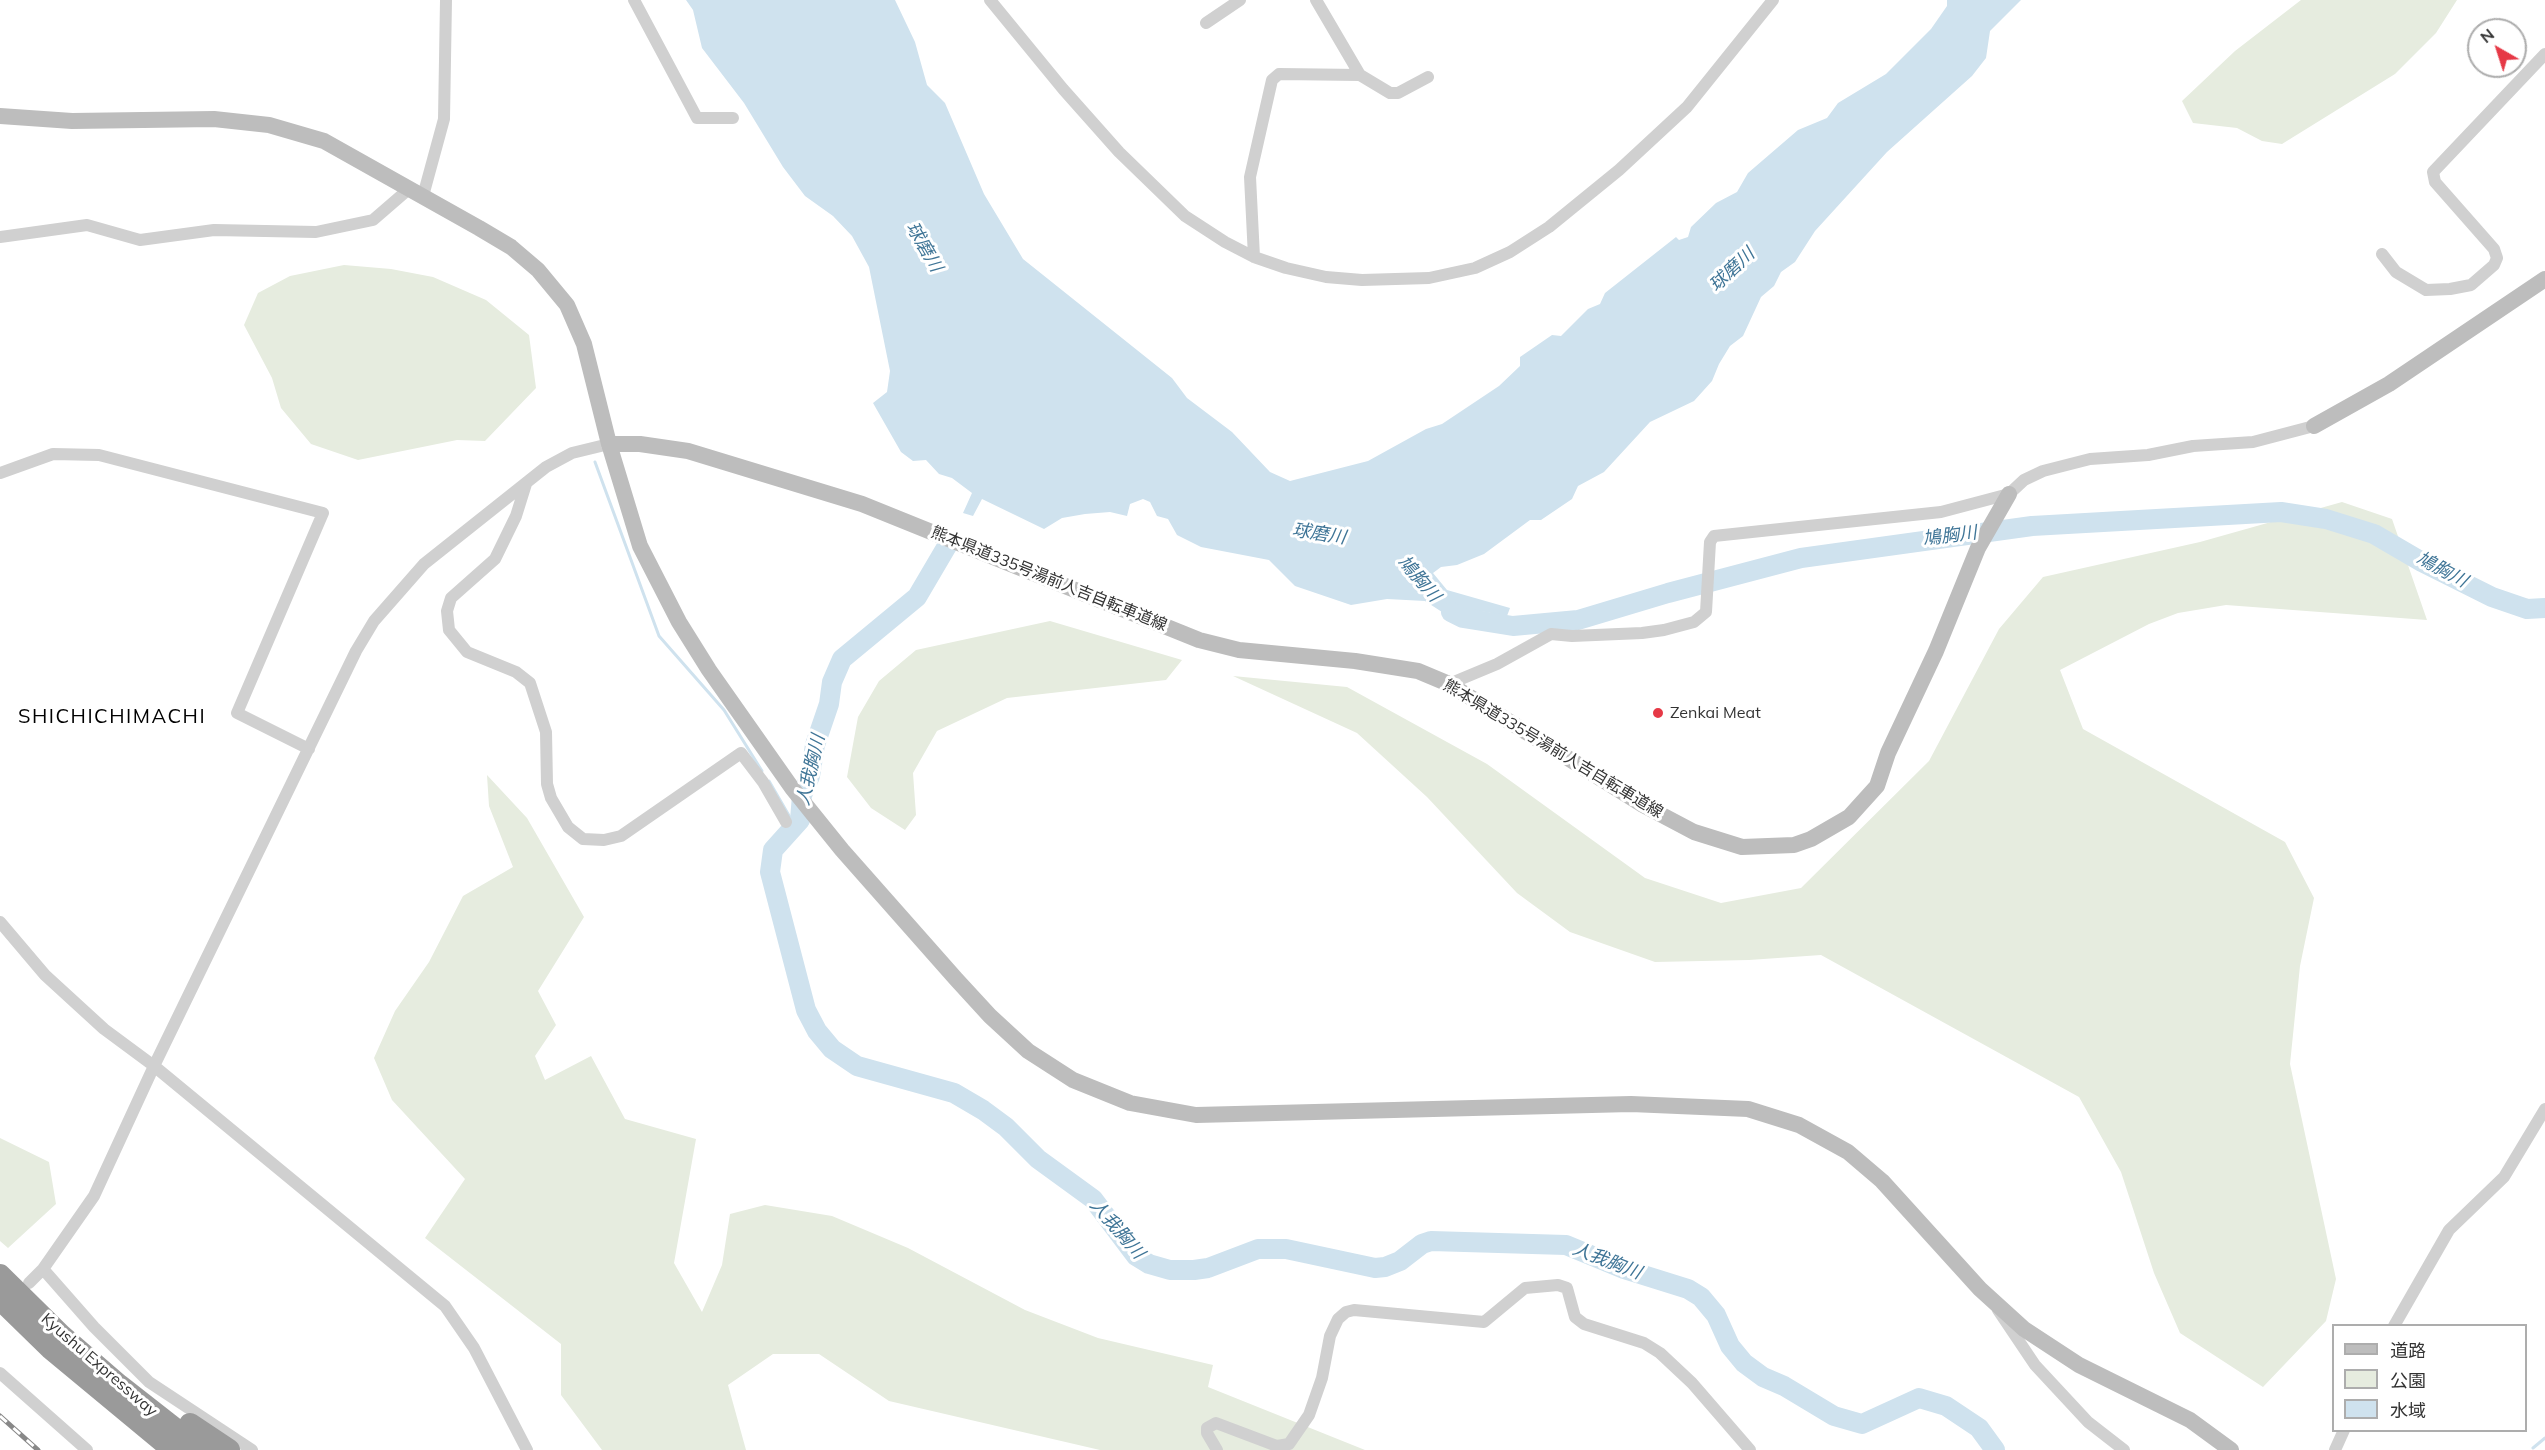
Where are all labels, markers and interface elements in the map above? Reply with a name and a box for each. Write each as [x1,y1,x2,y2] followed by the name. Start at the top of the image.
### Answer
[2467,18,2527,78] north arrow
[2476,24,2498,47] text: N
[901,218,947,276] water label: 球磨川
[1705,244,1759,296] water label: 球磨川
[1291,519,1347,549] water label: 球磨川
[1922,522,1978,550] water label: 鳩胸川
[928,523,1170,635] street label: 熊本県道335号湯前人吉自転車道線
[2413,548,2471,592] water label: 鳩胸川
[1393,552,1445,606] water label: 鳩胸川
[1440,676,1666,822] street label: 熊本県道335号湯前人吉自転車道線
[1670,703,1761,723] place label: Zenkai Meat
[18,705,206,729] district label: SHICHICHIMACHI
[1651,706,1665,720] marker: Zenkai Meat
[792,732,830,808] water label: 人我胸川
[1085,1195,1149,1263] water label: 人我胸川
[1570,1238,1644,1284] water label: 人我胸川
[37,1309,161,1421] street label: Kyushu Expressway
[2332,1324,2527,1432] legend
[2390,1339,2426,1362] text: 道路
[2390,1369,2426,1392] text: 公園
[2390,1399,2426,1422] text: 水域

